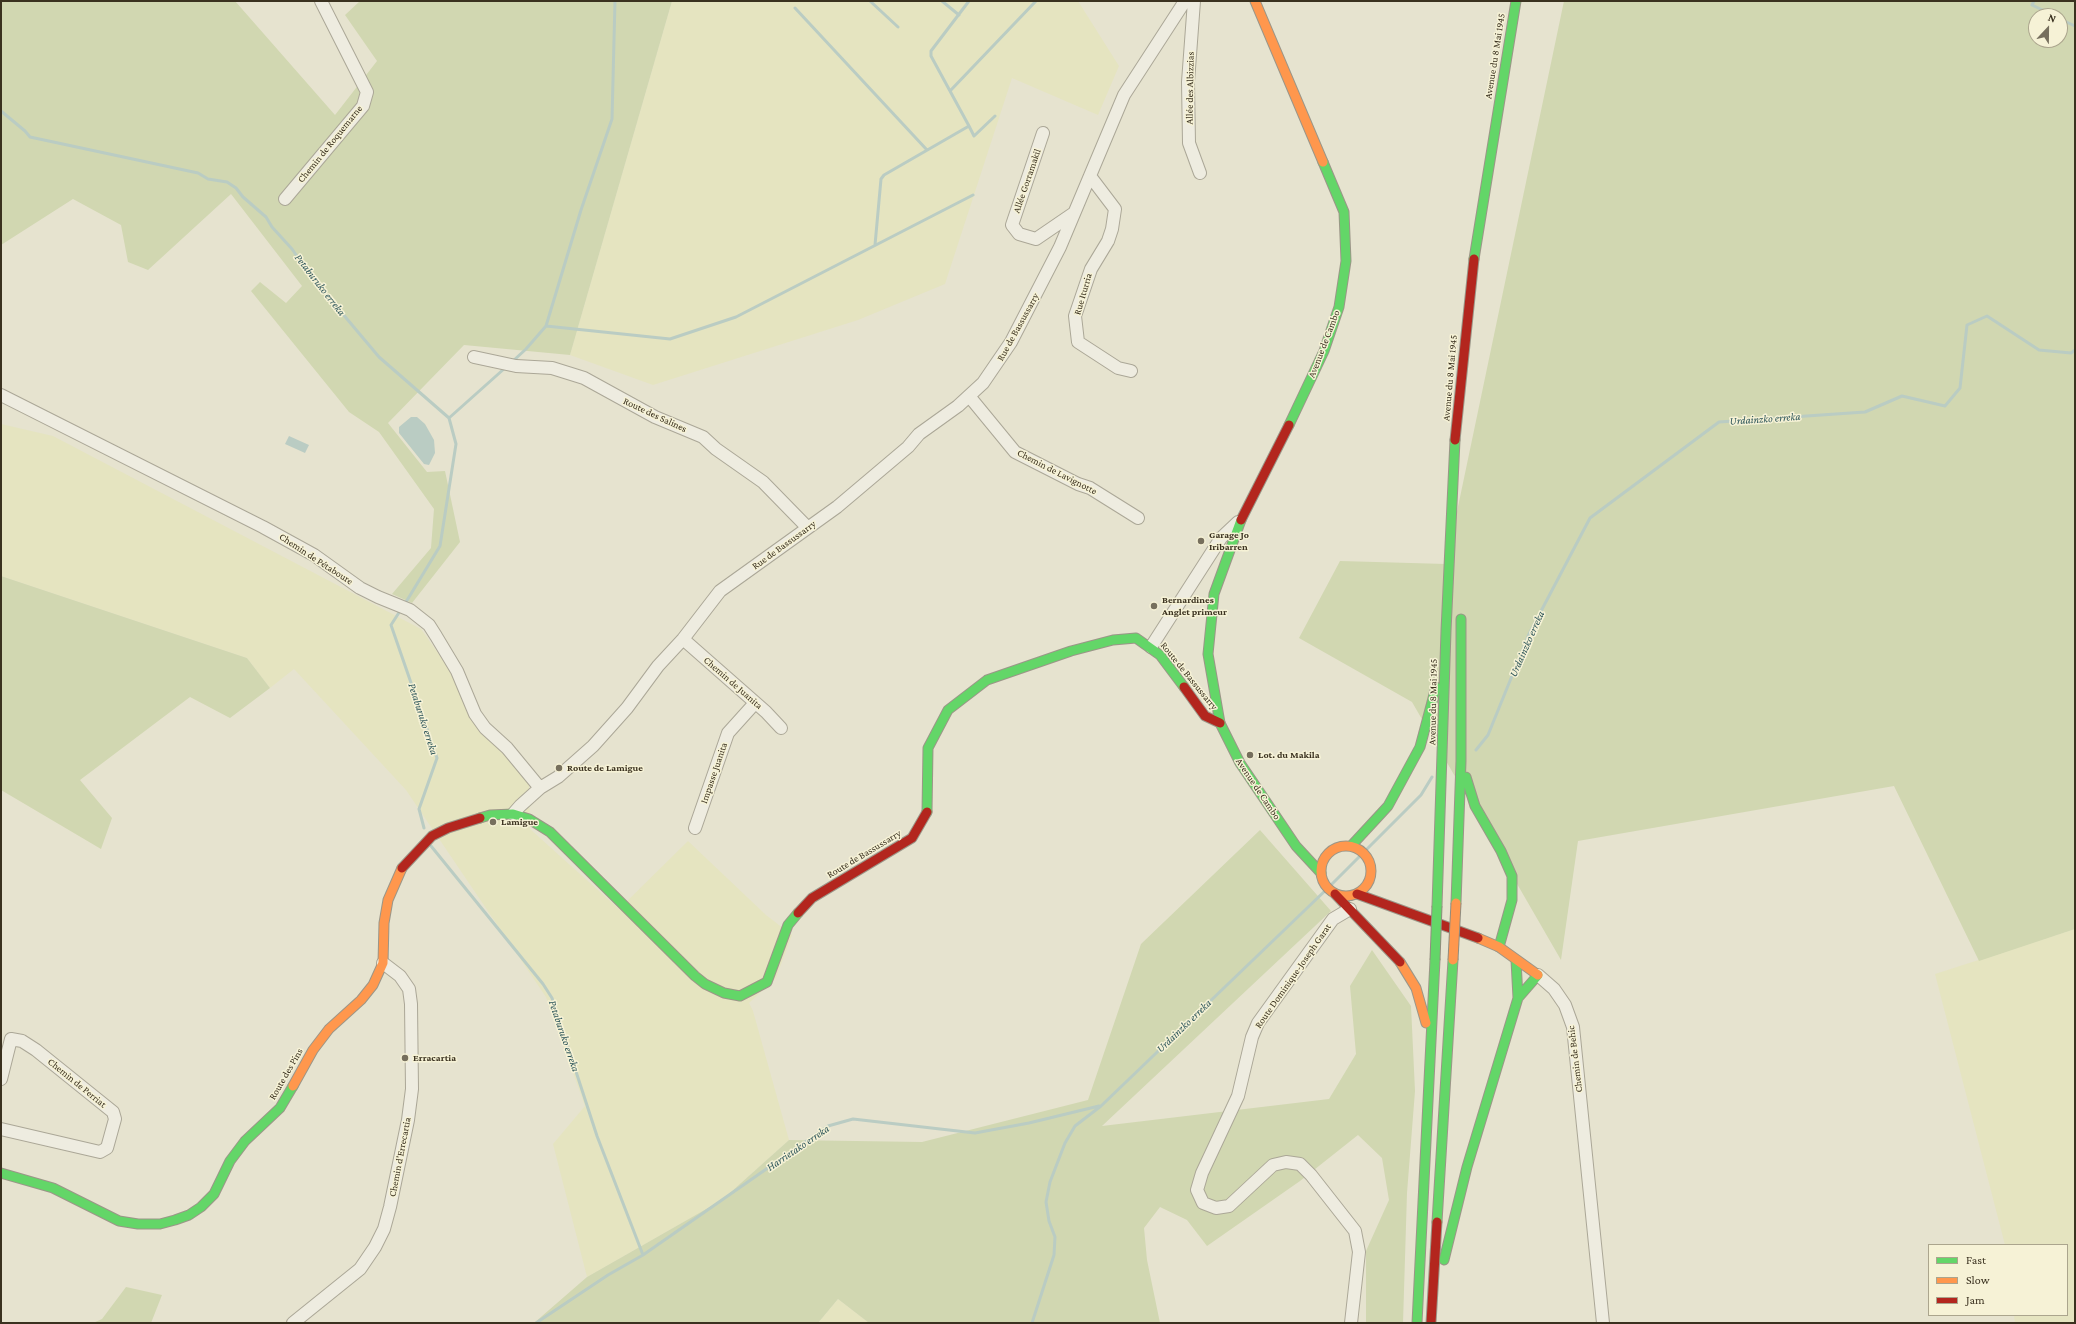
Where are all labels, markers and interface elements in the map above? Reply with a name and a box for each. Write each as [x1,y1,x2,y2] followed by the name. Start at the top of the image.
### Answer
[2028,8,2068,48] north arrow
[2046,11,2058,25] text: N
[1482,12,1508,100] street label: Avenue du 8 Mai 1945
[1183,52,1197,124] street label: Allée des Albizzias
[295,103,365,185] street label: Chemin de Roquemarne
[1010,147,1044,215] street label: Allée Gorramakil
[292,251,348,319] water label: Petaburuko erreka
[1071,272,1095,316] street label: Rue Iturria
[994,291,1042,363] street label: Rue de Bassussarry
[1306,308,1342,380] street label: Avenue de Cambo
[1440,334,1460,422] street label: Avenue du 8 Mai 1945
[621,395,689,435] street label: Route des Salines
[1729,410,1801,428] water label: Urdainzko erreka
[1015,447,1099,497] street label: Chemin de Lavignotte
[750,518,818,572] street label: Rue de Bassussarry
[1209,529,1249,552] place label: Garage Jo Iribarren
[277,531,355,587] street label: Chemin de Pétaboure
[1196,536,1206,546] marker: Garage Jo Iribarren
[1162,594,1227,618] place label: Bernardines Anglet primeur
[1149,601,1159,611] marker: Bernardines Anglet primeur
[1507,609,1547,679] water label: Urdainzko erreka
[1158,640,1220,712] street label: Route de Bassussarry
[701,654,765,712] street label: Chemin de Juanita
[1426,659,1440,745] street label: Avenue du 8 Mai 1945
[405,681,441,757] water label: Petaburuko erreka
[698,741,730,805] street label: Impasse Juanita
[1258,749,1320,761] place label: Lot. du Makila
[1245,750,1255,760] marker: Lot. du Makila
[1233,756,1283,822] street label: Avenue de Cambo
[567,762,643,774] place label: Route de Lamigue
[554,763,564,773] marker: Route de Lamigue
[501,816,538,828] place label: Lamigue
[488,817,498,827] marker: Lamigue
[825,827,903,881] street label: Route de Bassussarry
[1252,921,1334,1031] street label: Route Dominique-Joseph Garat
[1154,997,1214,1055] water label: Urdainzko erreka
[546,998,582,1074] water label: Petaburuko erreka
[1565,1025,1585,1093] street label: Chemin de Behic
[266,1046,306,1102] street label: Route des Pins
[413,1052,456,1064] place label: Erracartia
[400,1053,410,1063] marker: Erracartia
[45,1056,109,1110] street label: Chemin de Perriat
[386,1116,414,1198] street label: Chemin d'Errecartia
[764,1122,832,1174] water label: Harrietako erreka
[1928,1244,2068,1316] legend
[1966,1253,1986,1267] text: Fast
[1966,1273,1990,1287] text: Slow
[1966,1293,1985,1307] text: Jam

